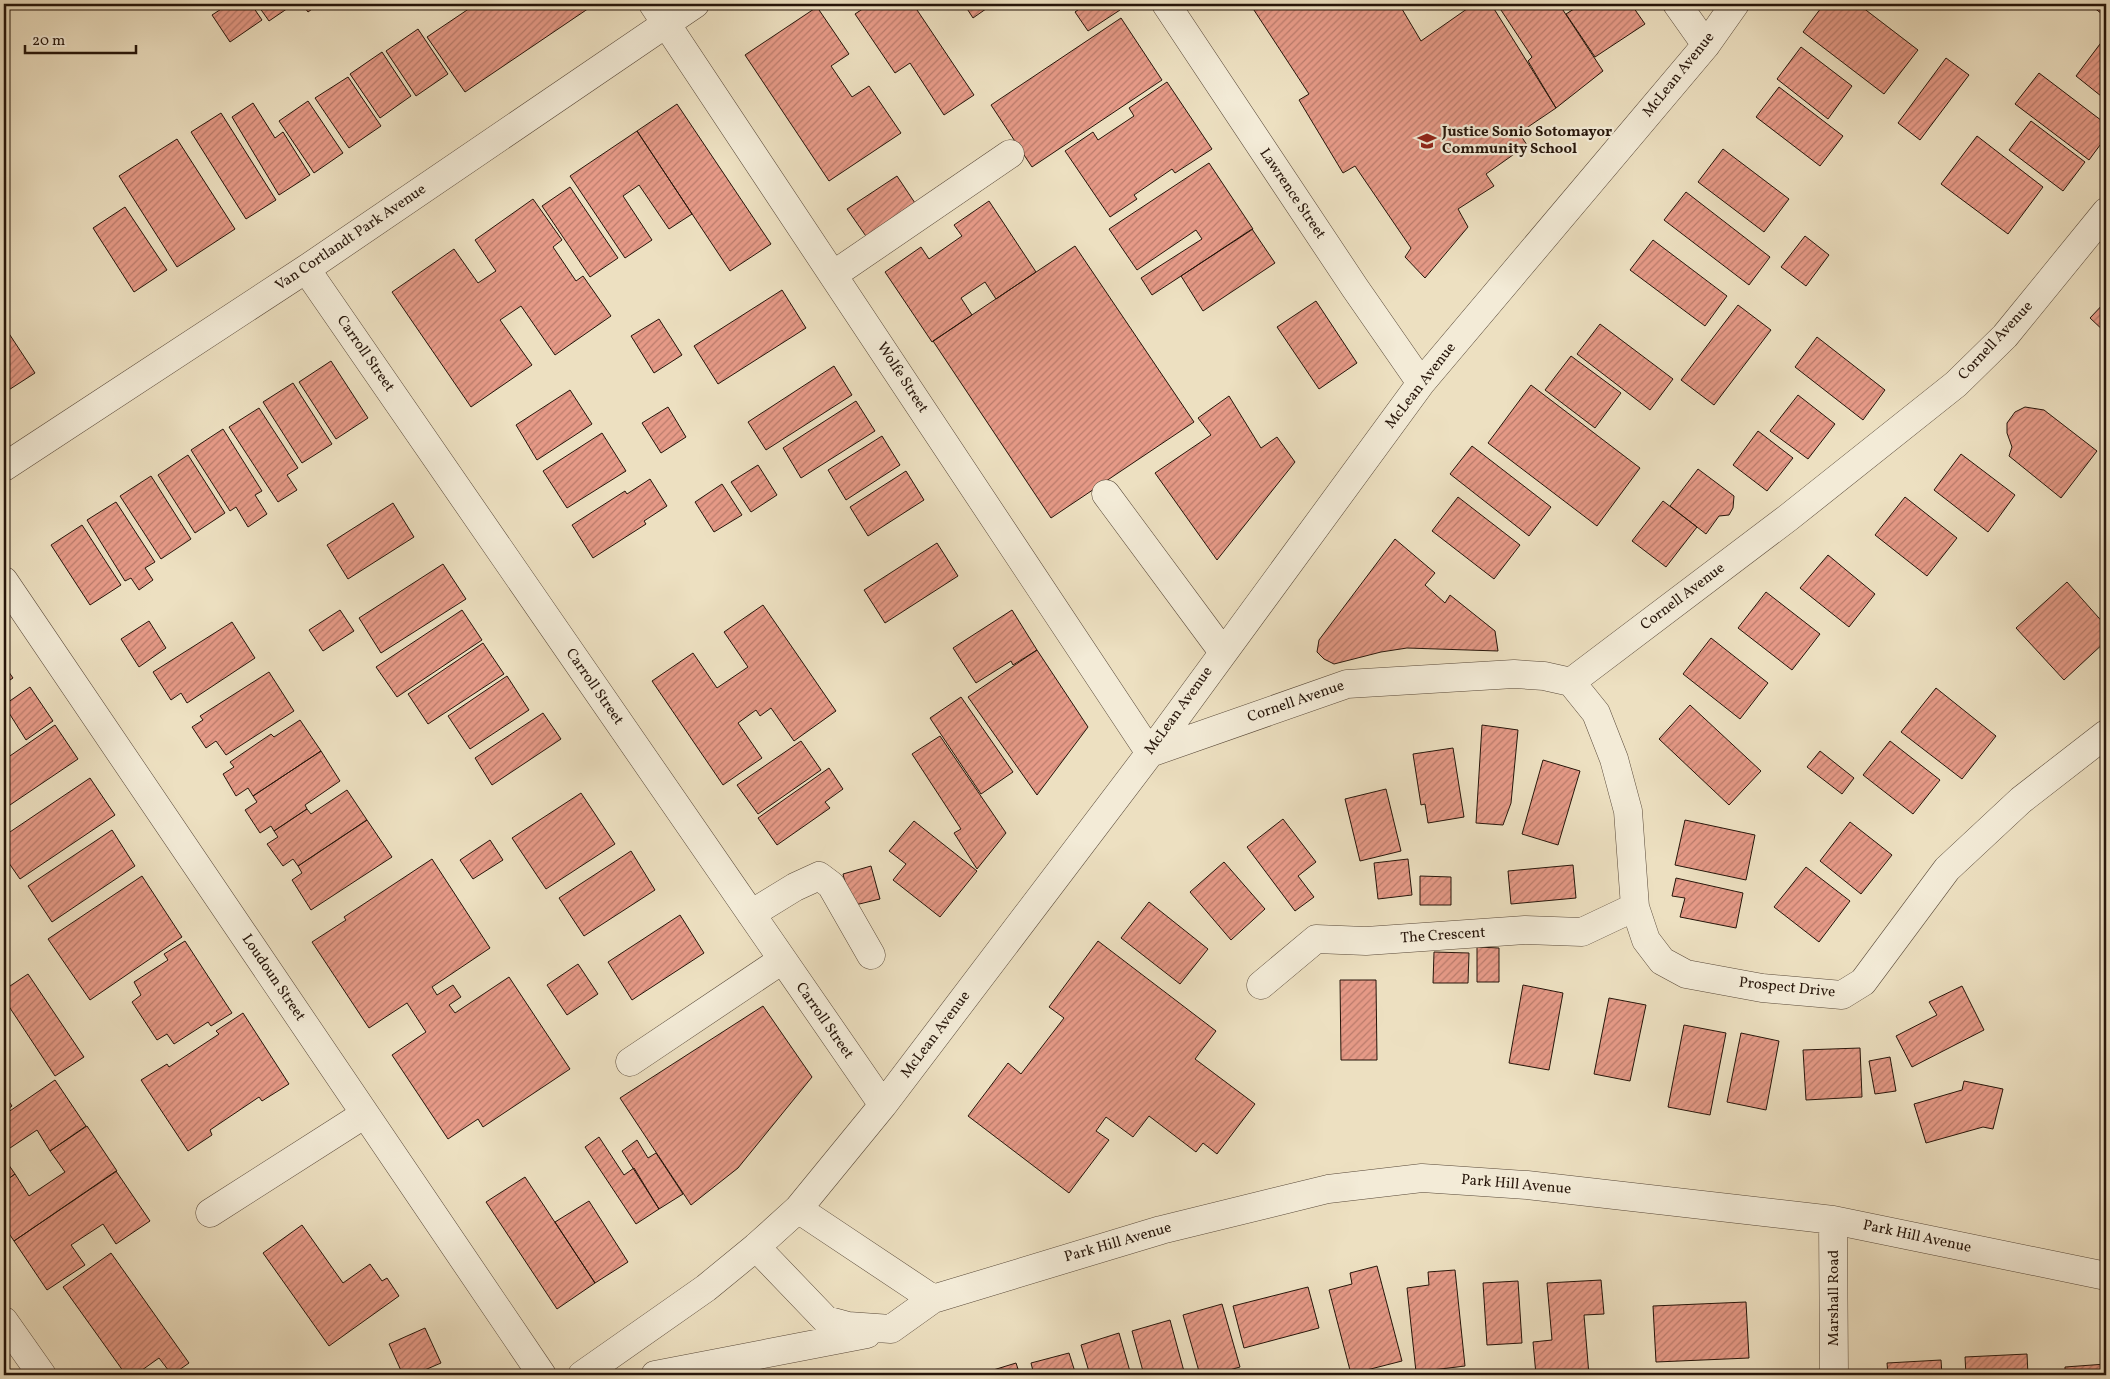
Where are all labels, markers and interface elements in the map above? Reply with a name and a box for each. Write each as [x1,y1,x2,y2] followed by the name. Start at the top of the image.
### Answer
[25,22,136,54] scale bar
[1638,28,1720,122] street label: McLean Avenue
[32,31,65,52] text: 20 m
[1441,122,1612,160] place label: Justice Sonio Sotomayor Community School
[1416,130,1438,152] school or university icon: Justice Sonio Sotomayor Community School
[1254,144,1330,244] street label: Lawrence Street
[271,180,431,296] street label: Van Cortlandt Park Avenue
[1954,297,2038,385] street label: Cornell Avenue
[331,312,399,396] street label: Carroll Street
[871,338,933,418] street label: Wolfe Street
[1381,338,1461,434] street label: McLean Avenue
[1636,558,1730,636] street label: Cornell Avenue
[560,645,628,729] street label: Carroll Street
[1140,663,1218,759] street label: McLean Avenue
[1245,676,1347,728] street label: Cornell Avenue
[1400,923,1486,949] street label: The Crescent
[236,930,310,1026] street label: Loudoun Street
[1738,973,1836,1003] street label: Prospect Drive
[790,979,858,1063] street label: Carroll Street
[896,987,976,1083] street label: McLean Avenue
[1460,1170,1572,1200] street label: Park Hill Avenue
[1861,1215,1973,1259] street label: Park Hill Avenue
[1062,1218,1174,1268] street label: Park Hill Avenue
[1824,1250,1845,1346] street label: Marshall Road

